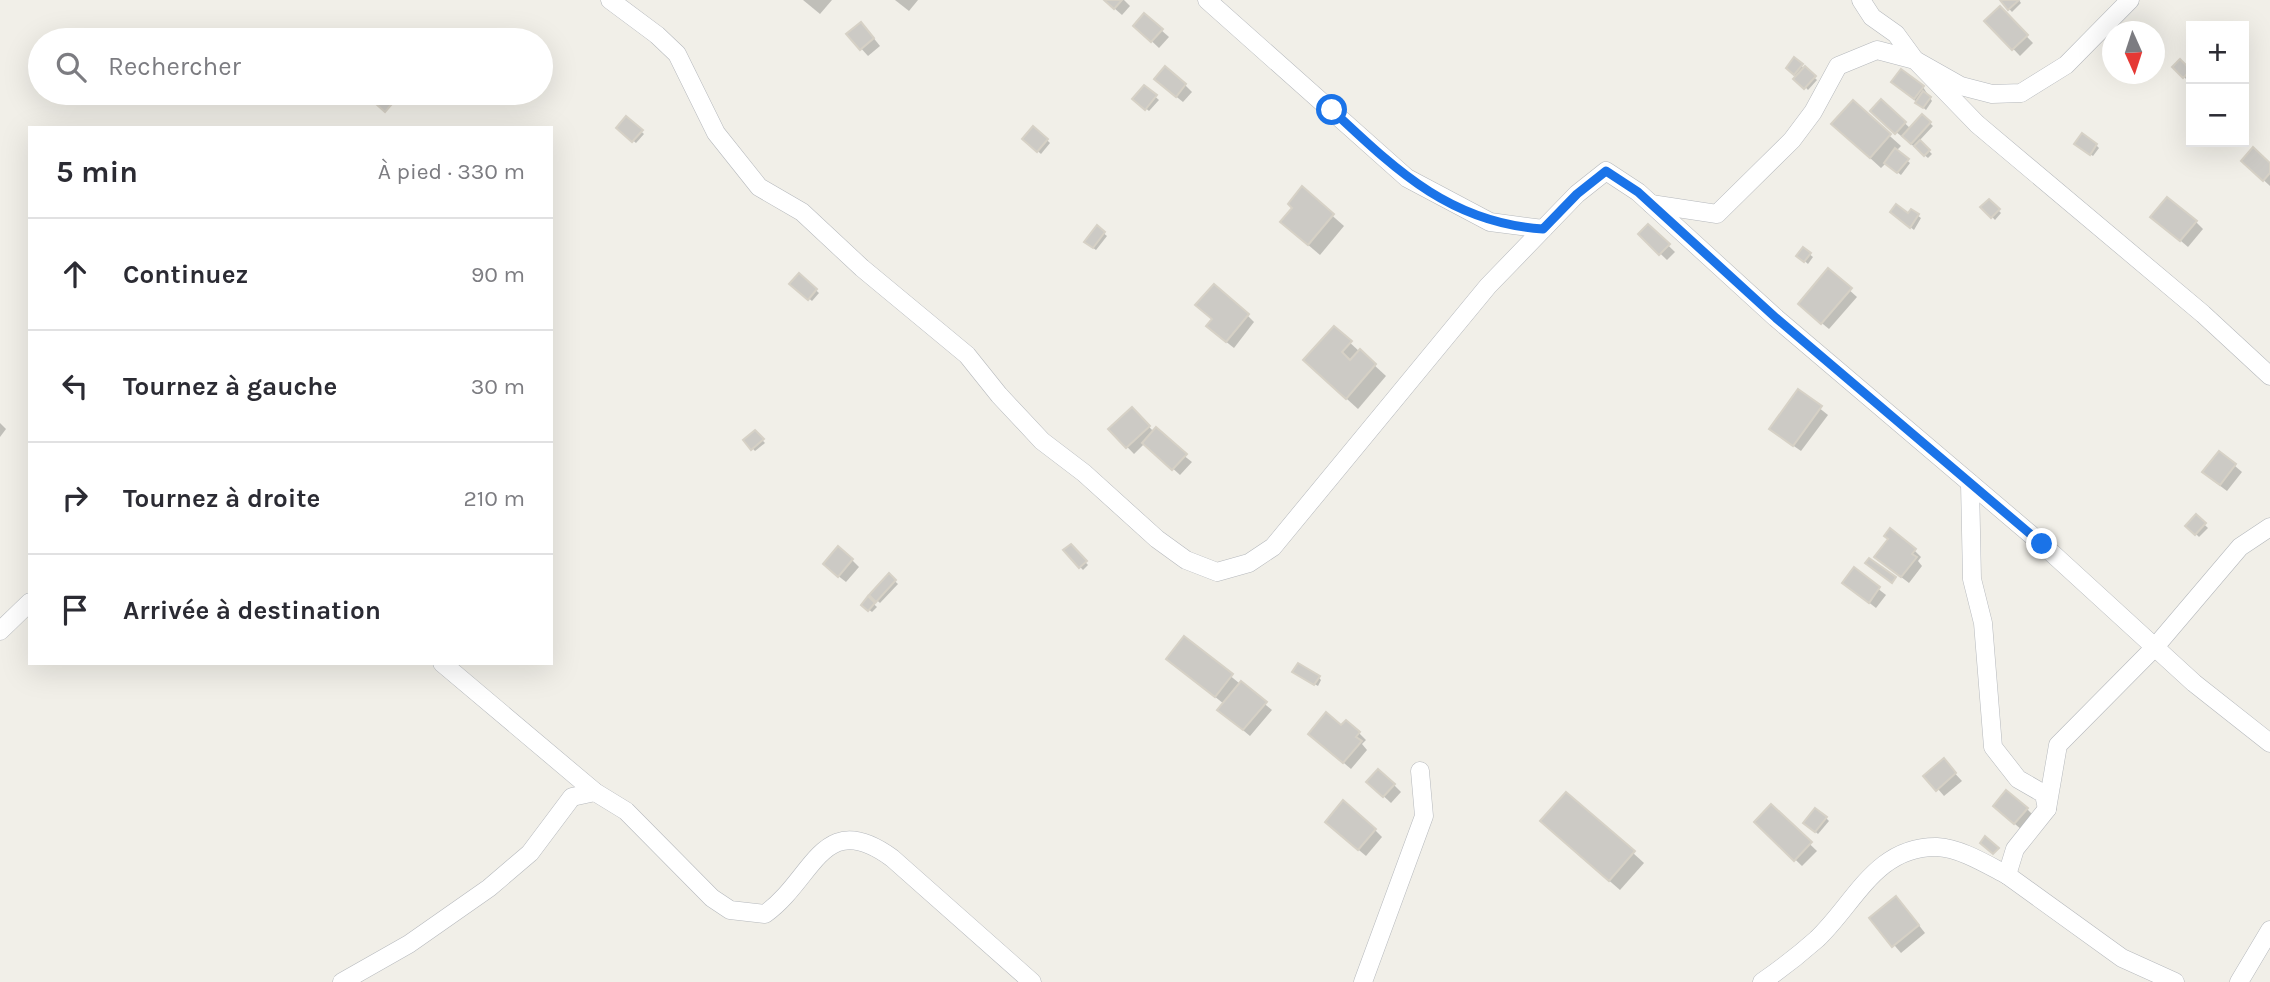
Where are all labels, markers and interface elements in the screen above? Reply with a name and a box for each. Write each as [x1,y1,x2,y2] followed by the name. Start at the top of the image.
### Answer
[2102,21,2165,84] north arrow
[2186,21,2249,147] map controls
[2186,21,2249,84] button: +
[28,28,553,105] search box
[52,48,90,86] icon: search
[108,51,241,82] text: Rechercher
[2186,84,2249,147] button: −
[1316,94,1347,125] route start
[56,154,138,190] text: 5 min
[378,158,525,185] text: À pied · 330 m
[56,255,94,293] icon: ahead
[123,259,248,290] text: Continuez
[471,261,525,288] text: 90 m
[56,367,94,405] icon: left
[123,371,337,402] text: Tournez à gauche
[471,373,525,400] text: 30 m
[56,479,94,517] icon: right
[123,483,320,514] text: Tournez à droite
[463,485,525,512] text: 210 m
[2026,528,2057,559] route end
[56,591,94,629] icon: arrive
[123,595,381,626] text: Arrivée à destination

